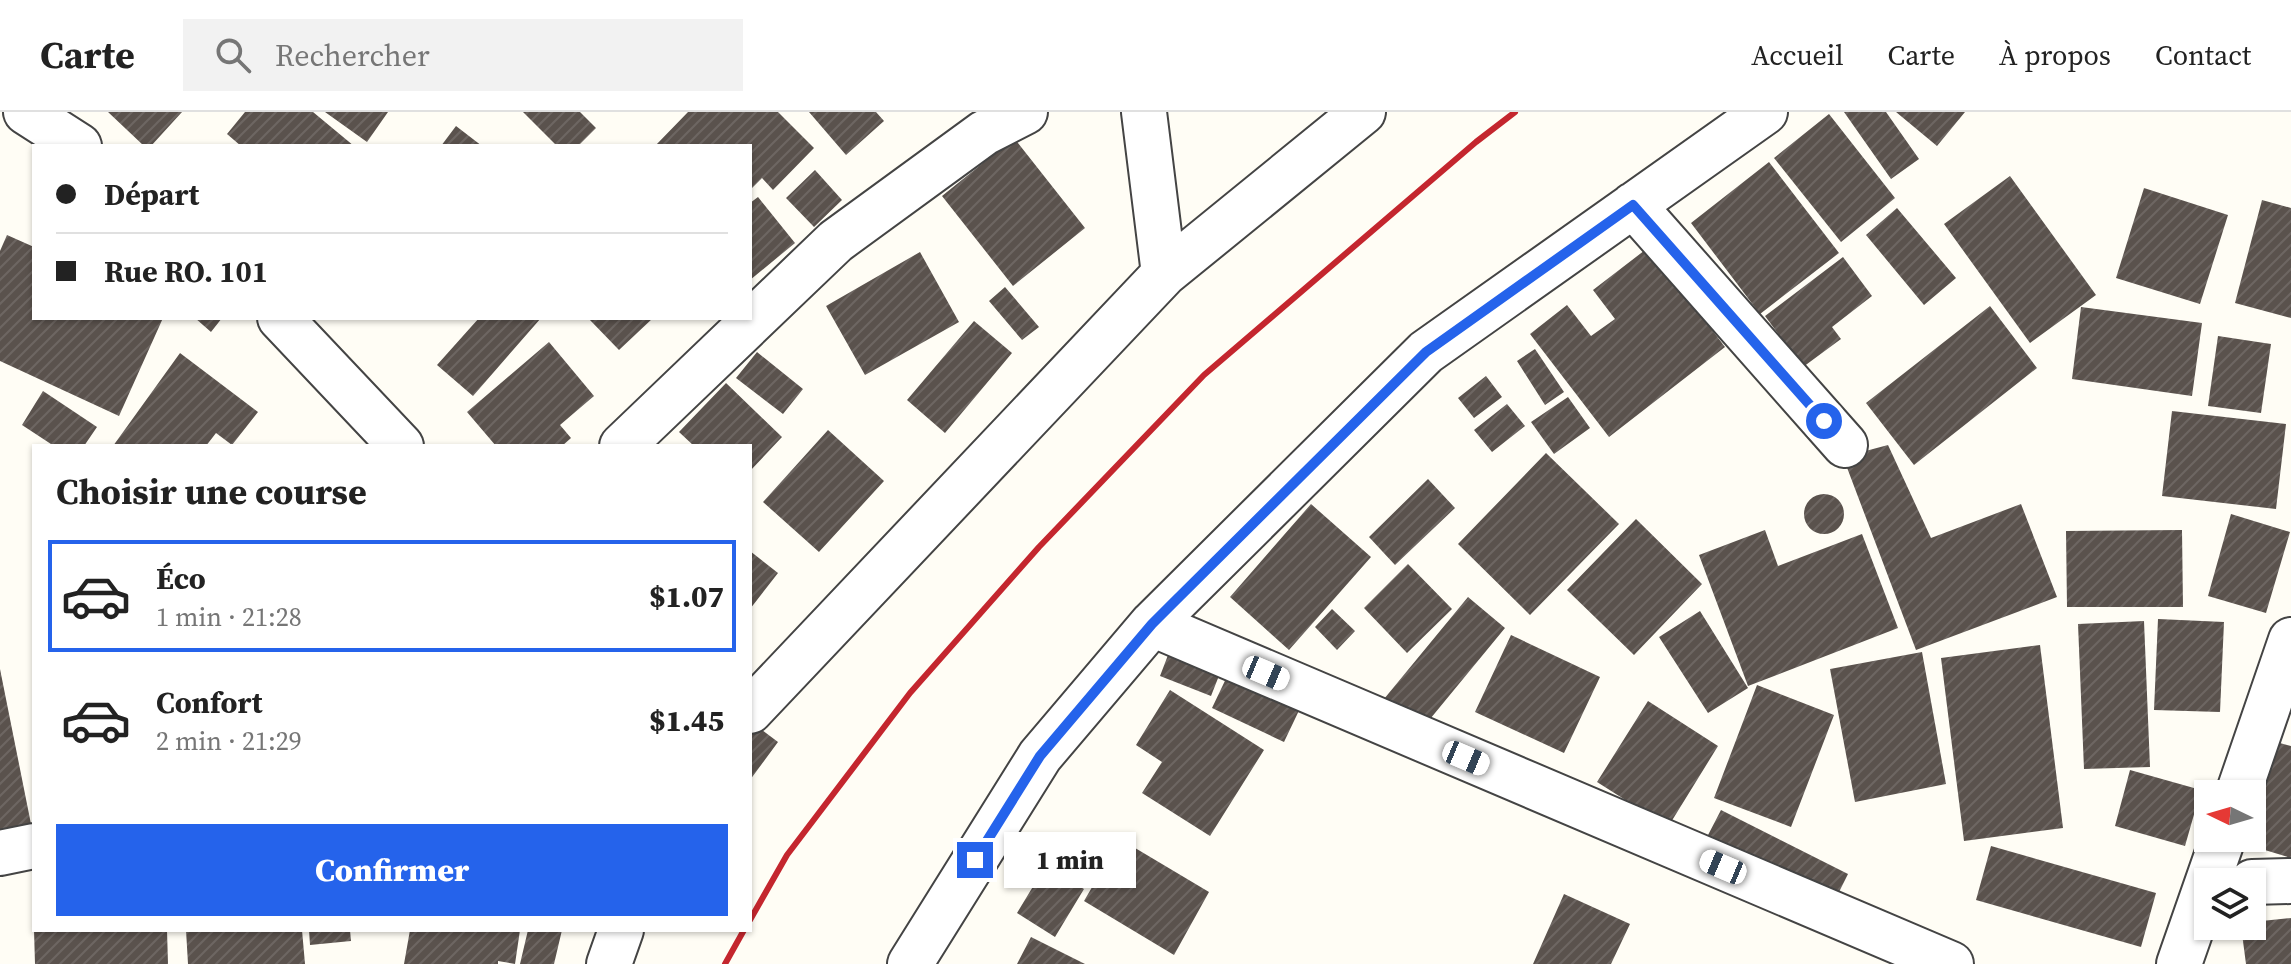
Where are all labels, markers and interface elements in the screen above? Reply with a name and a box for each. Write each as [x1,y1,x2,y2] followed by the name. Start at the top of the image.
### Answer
[183,19,743,91] search box
[40,29,135,81] text: Carte
[211,33,255,77] icon: search
[275,35,430,76] text: Rechercher
[1751,36,1844,74] text: Accueil
[1888,36,1955,74] text: Carte
[1999,36,2111,74] text: À propos
[2155,36,2251,74] text: Contact
[104,174,199,215] text: Départ
[104,251,268,292] text: Rue RO. 101
[1806,403,1842,439] route start
[56,467,367,516] text: Choisir une course
[156,558,206,599] text: Éco
[60,560,132,632] icon: car
[649,576,724,617] text: $1.07
[156,599,302,635] text: 1 min · 21:28
[1239,653,1293,693] car
[156,682,262,723] text: Confort
[60,684,132,756] icon: car
[649,700,724,741] text: $1.45
[156,723,302,759] text: 2 min · 21:29
[1439,738,1493,778] car
[2194,780,2266,852] north arrow
[2194,780,2266,940] map controls
[56,824,728,916] button: Confirmer
[1003,832,1135,888] callout: 1 min
[957,842,993,878] route end
[1036,842,1104,878] text: 1 min
[1696,847,1750,887] car
[2194,868,2266,940] button: layers

